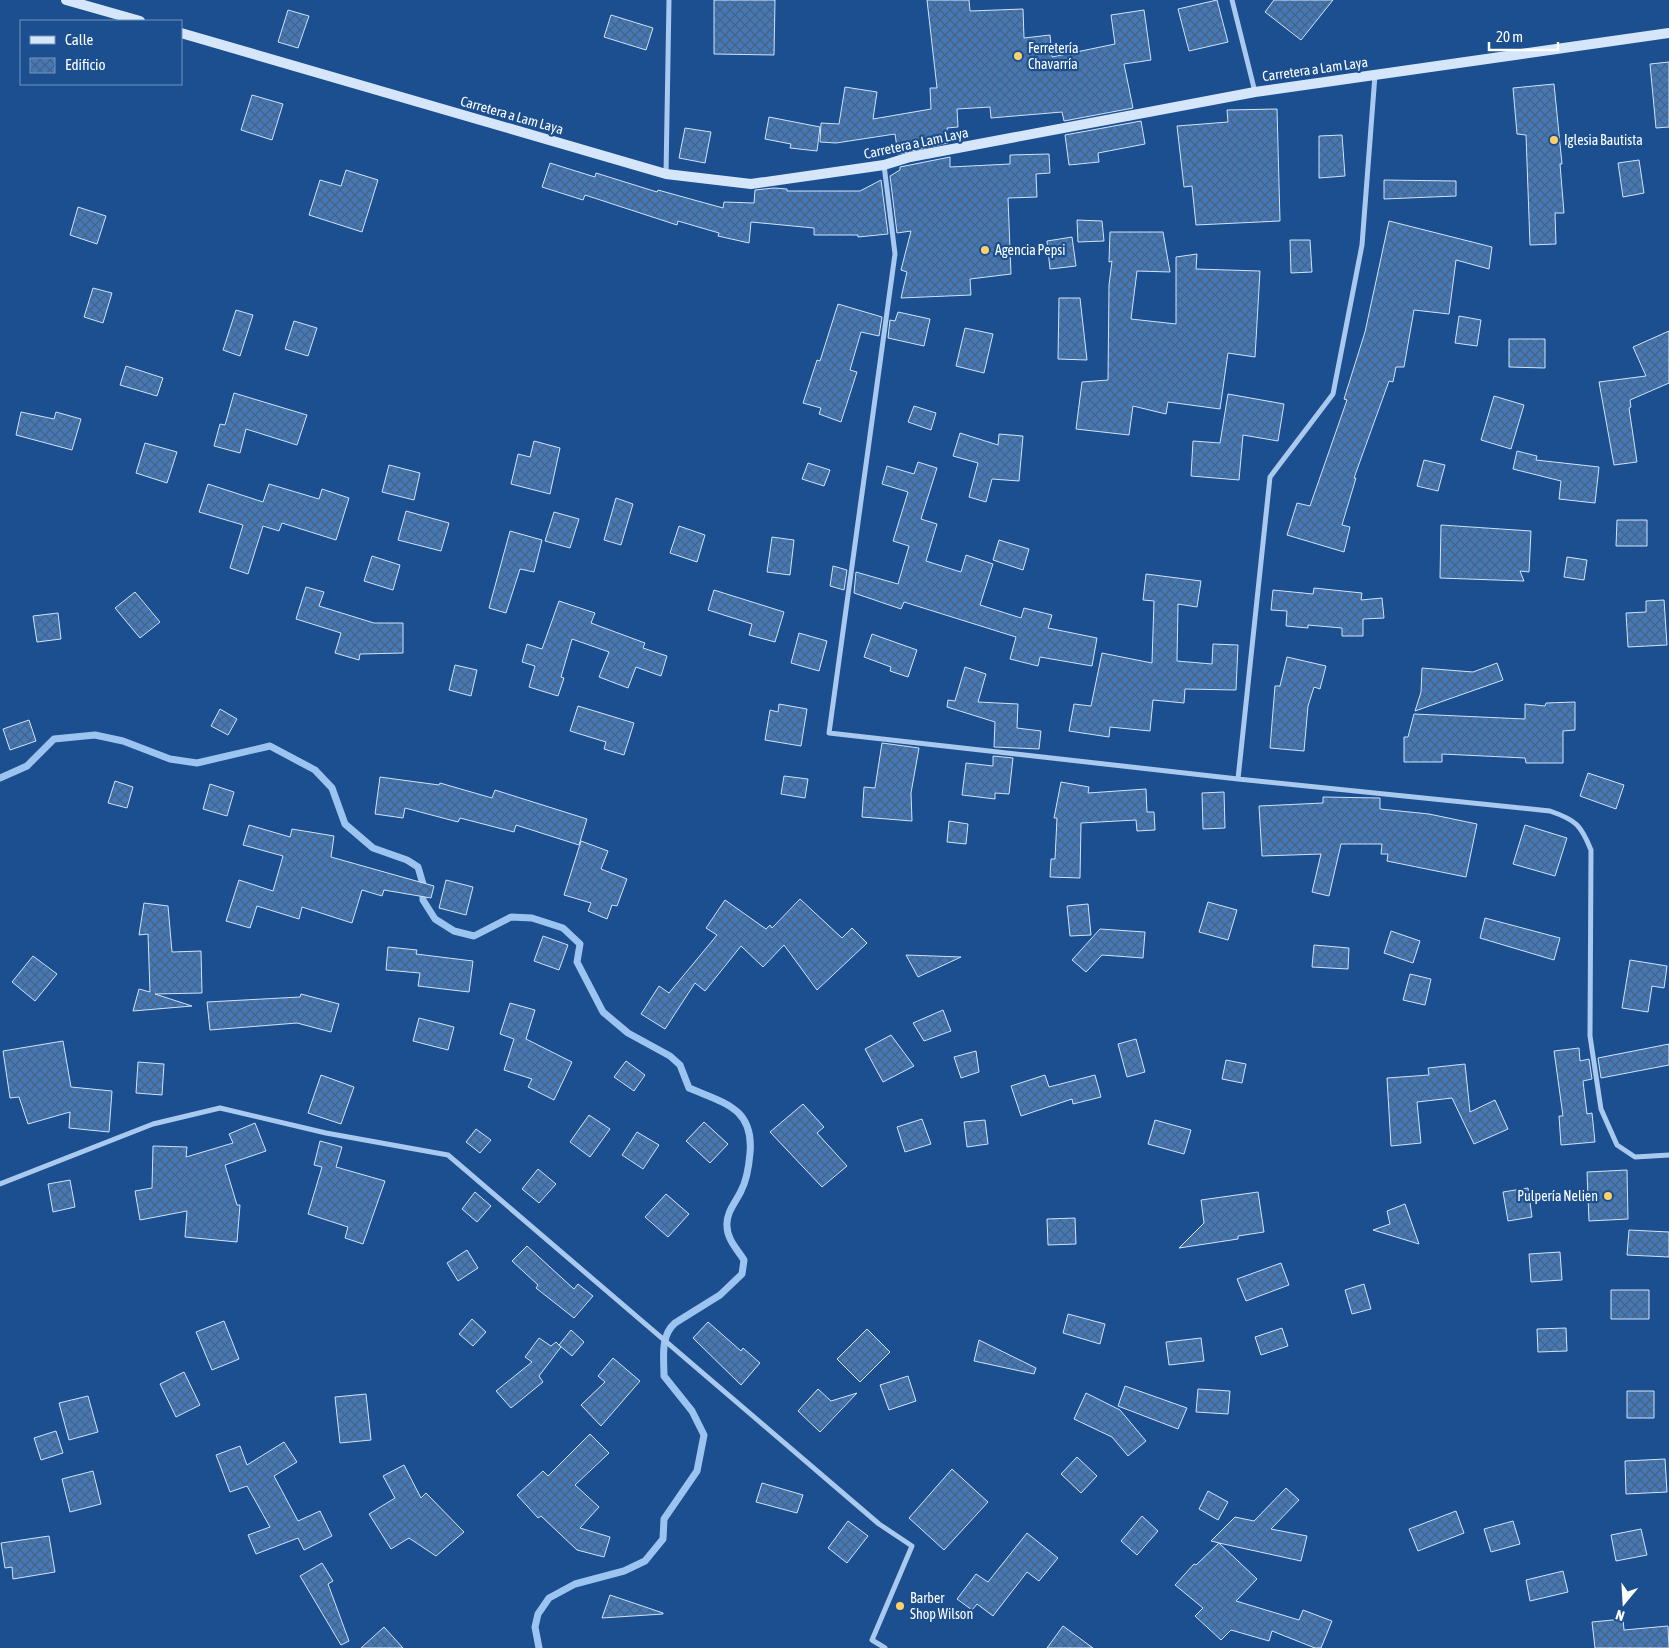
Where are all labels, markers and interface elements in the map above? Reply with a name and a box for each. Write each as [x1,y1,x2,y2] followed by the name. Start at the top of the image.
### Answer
[20,20,182,85] legend
[1489,20,1558,52] scale bar
[1496,28,1523,45] text: 20 m
[65,31,94,48] text: Calle
[1028,40,1078,72] place label: Ferretería Chavarría
[1012,50,1024,62] marker: Ferretería Chavarría
[1261,54,1369,84] street label: Carretera a Lam Laya
[65,56,106,73] text: Edificio
[459,93,565,137] street label: Carretera a Lam Laya
[862,124,970,162] street label: Carretera a Lam Laya
[1564,132,1643,148] place label: Iglesia Bautista
[1548,134,1560,146] marker: Iglesia Bautista
[995,242,1065,258] place label: Agencia Pepsi
[979,244,991,256] marker: Agencia Pepsi
[1517,1188,1598,1204] place label: Pulpería Nelien
[1602,1190,1614,1202] marker: Pulpería Nelien
[1599,1578,1649,1628] north arrow
[910,1590,973,1622] place label: Barber Shop Wilson
[894,1600,906,1612] marker: Barber Shop Wilson
[1614,1606,1626,1624] text: N

